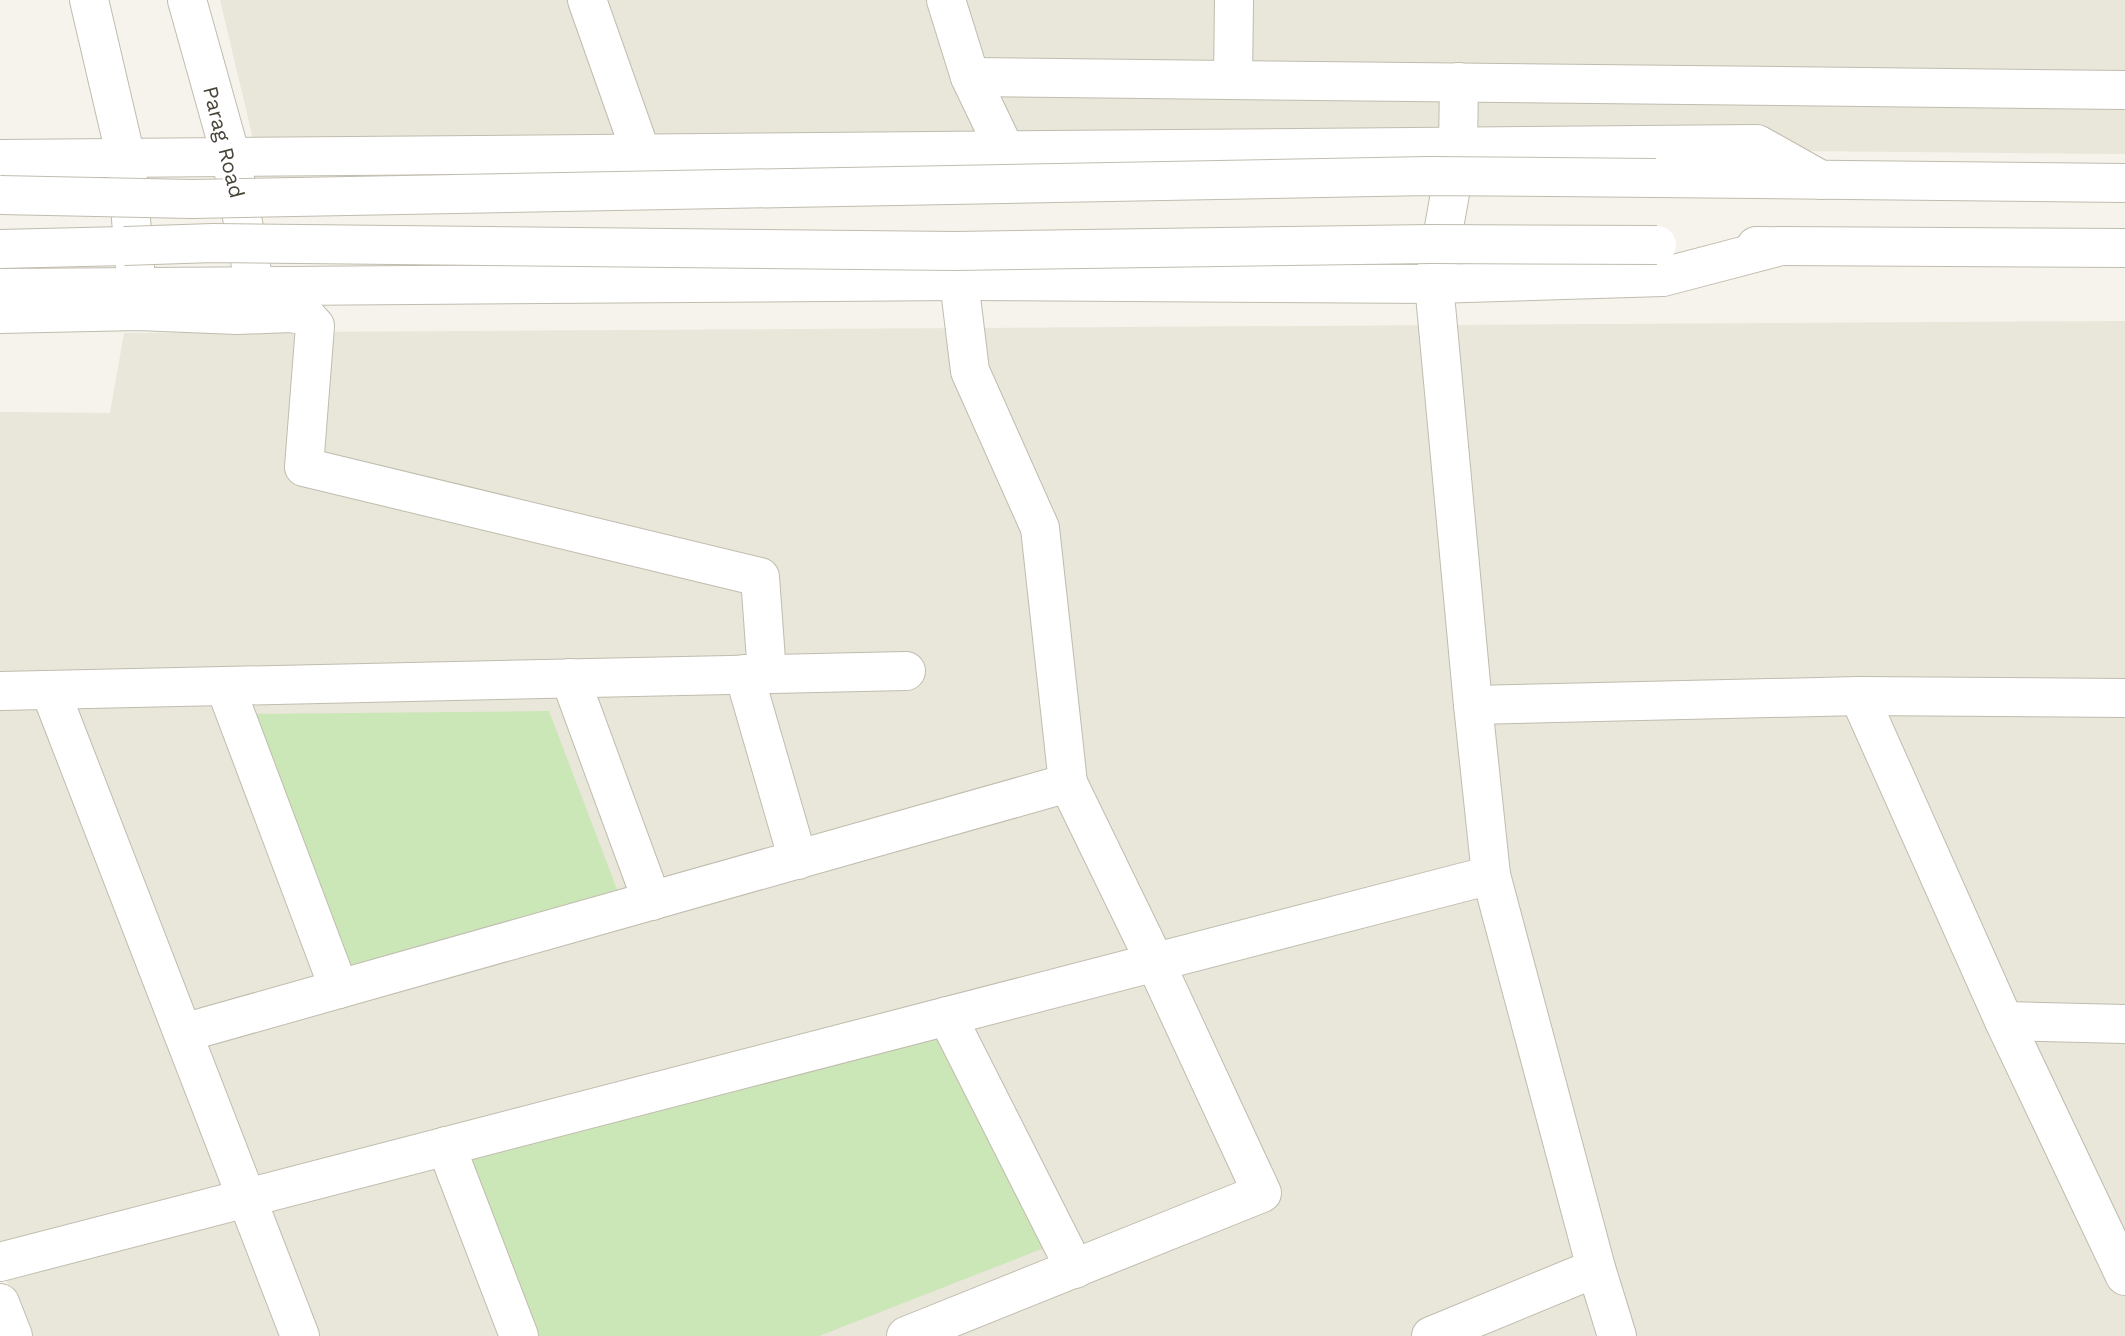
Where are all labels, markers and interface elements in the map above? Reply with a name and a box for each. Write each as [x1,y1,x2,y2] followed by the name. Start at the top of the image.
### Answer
[198,83,250,201] street label: Parag Road

